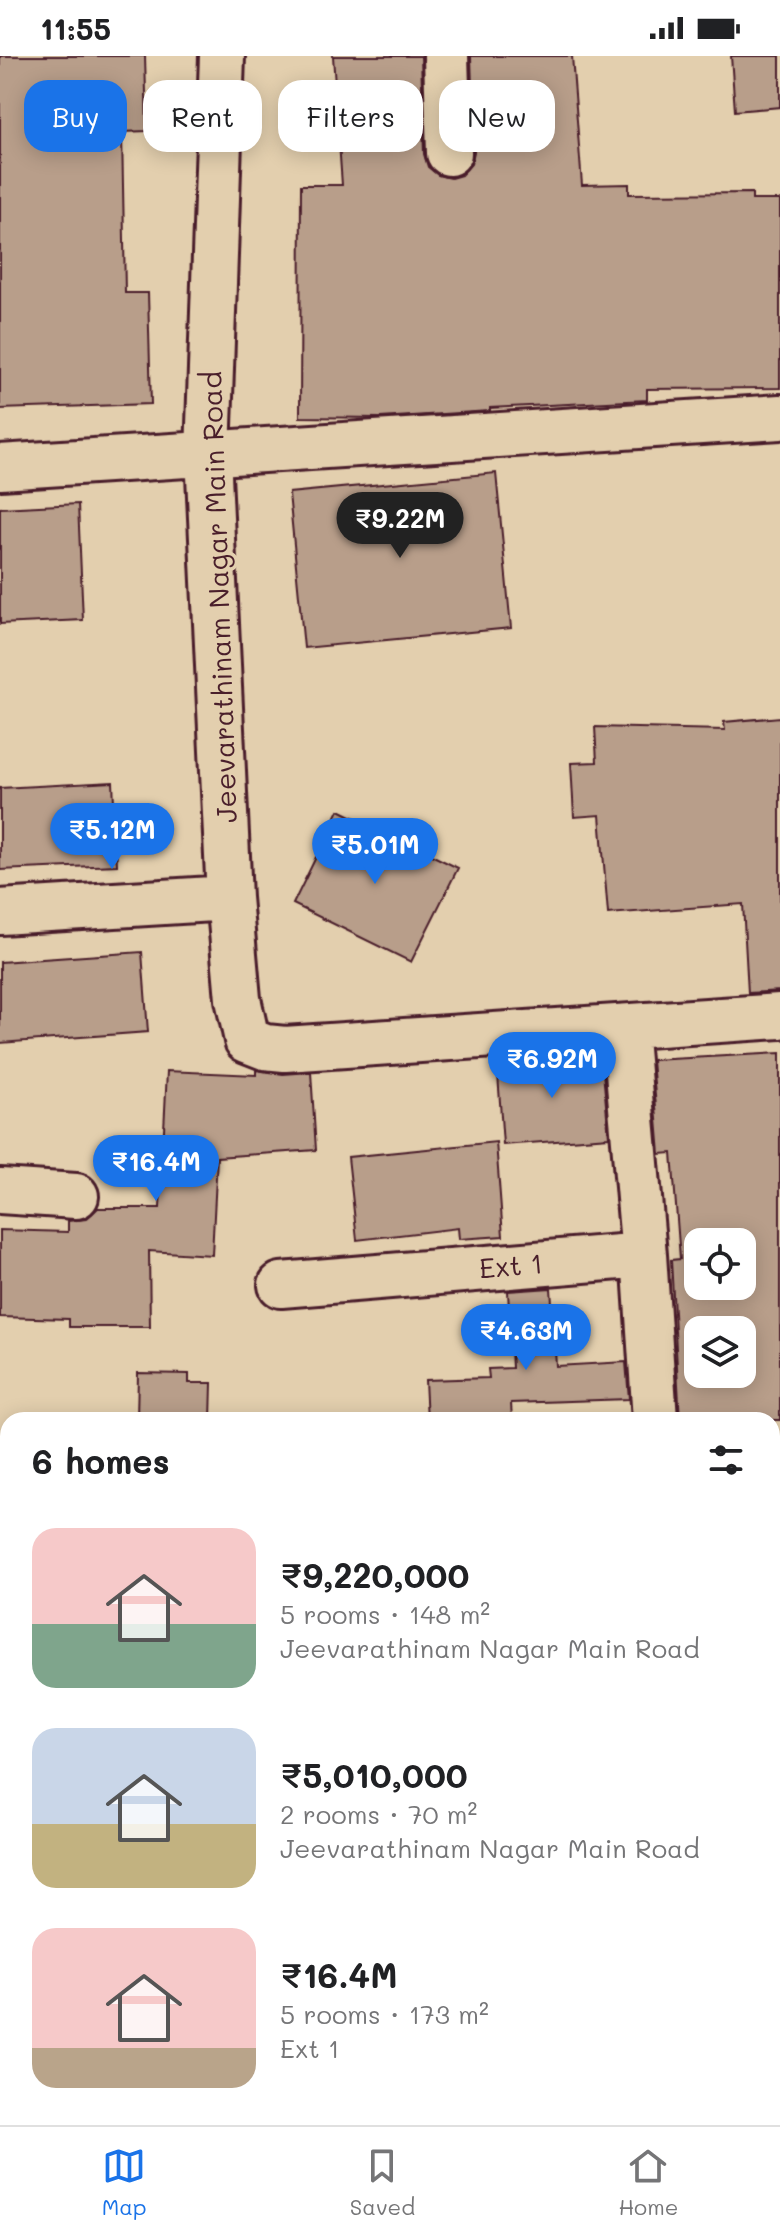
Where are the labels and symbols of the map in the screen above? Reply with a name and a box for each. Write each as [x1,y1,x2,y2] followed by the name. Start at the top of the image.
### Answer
[192,371,244,824] street label: Jeevarathinam Nagar Main Road
[335,492,465,560] pin: ₹9.22M
[47,803,177,871] pin: ₹5.12M
[310,818,440,886] pin: ₹5.01M
[487,1032,617,1100] pin: ₹6.92M
[91,1135,221,1203] pin: ₹16.4M
[477,1244,544,1286] street label: Ext 1
[461,1304,591,1372] pin: ₹4.63M

